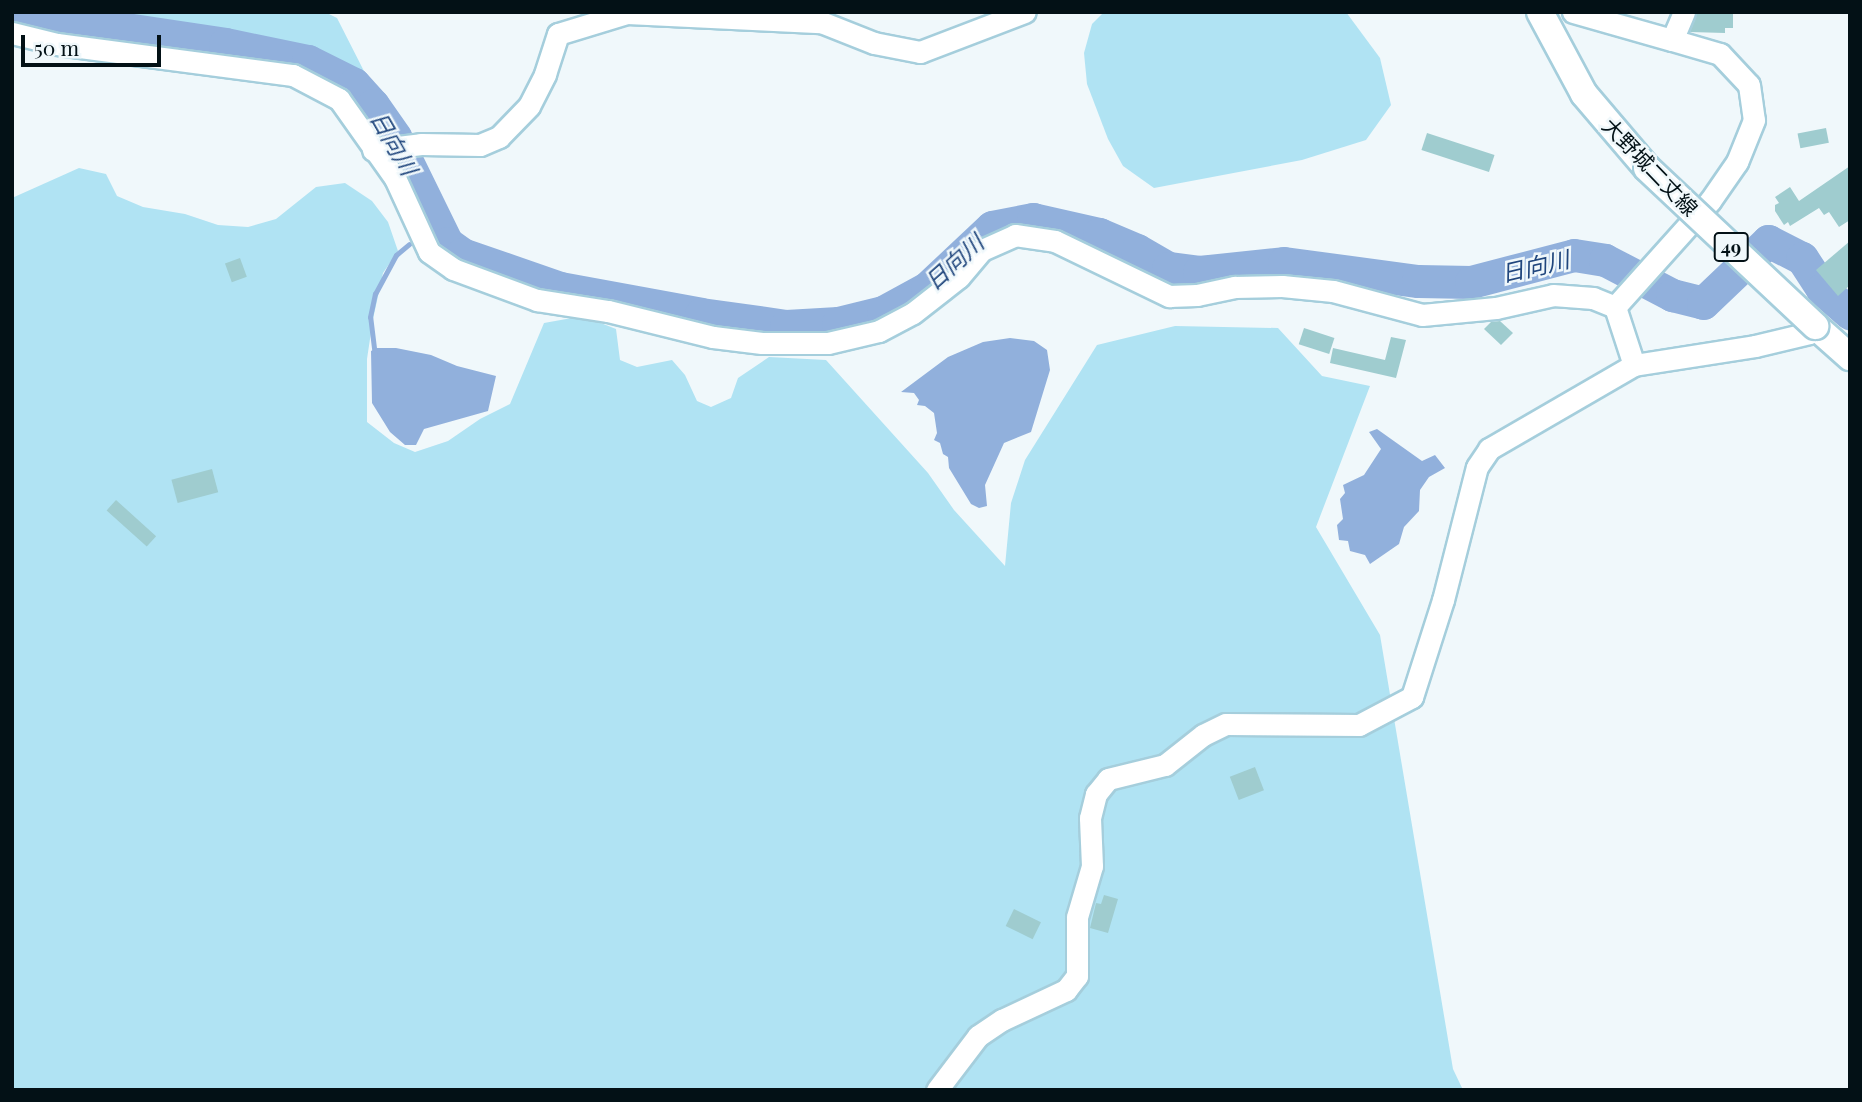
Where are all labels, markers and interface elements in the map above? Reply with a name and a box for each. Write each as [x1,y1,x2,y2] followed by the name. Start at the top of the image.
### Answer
[24,21,164,65] scale bar
[34,33,79,61] text: 50 m
[365,106,423,180] water label: 日向川
[1598,112,1704,220] street label: 大野城二丈線
[919,229,989,295] water label: 日向川
[1714,232,1748,262] road number: 49
[1498,245,1572,287] water label: 日向川

